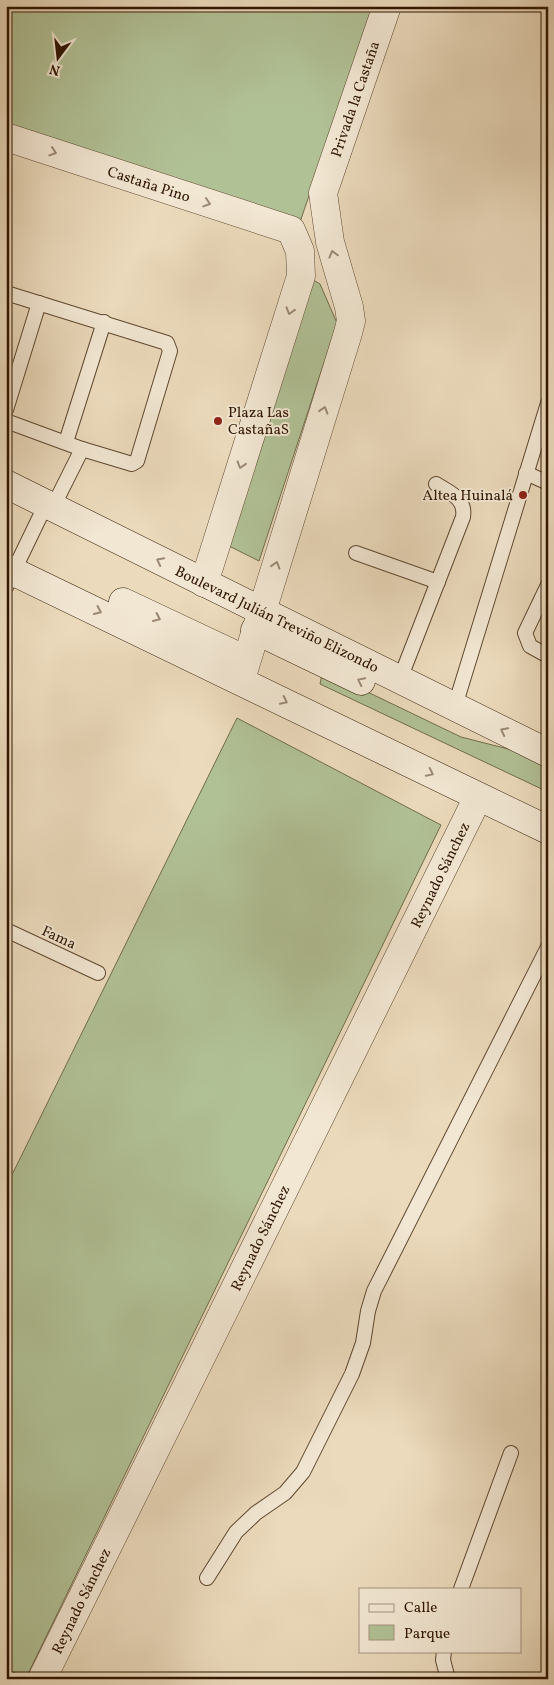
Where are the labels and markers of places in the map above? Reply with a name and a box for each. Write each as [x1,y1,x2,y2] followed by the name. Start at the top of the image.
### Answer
[228,403,289,441] place label: Plaza Las CastañaS
[212,415,224,427] marker: Plaza Las CastañaS
[423,486,513,507] place label: Altea Huinalá
[517,489,529,501] marker: Altea Huinalá

